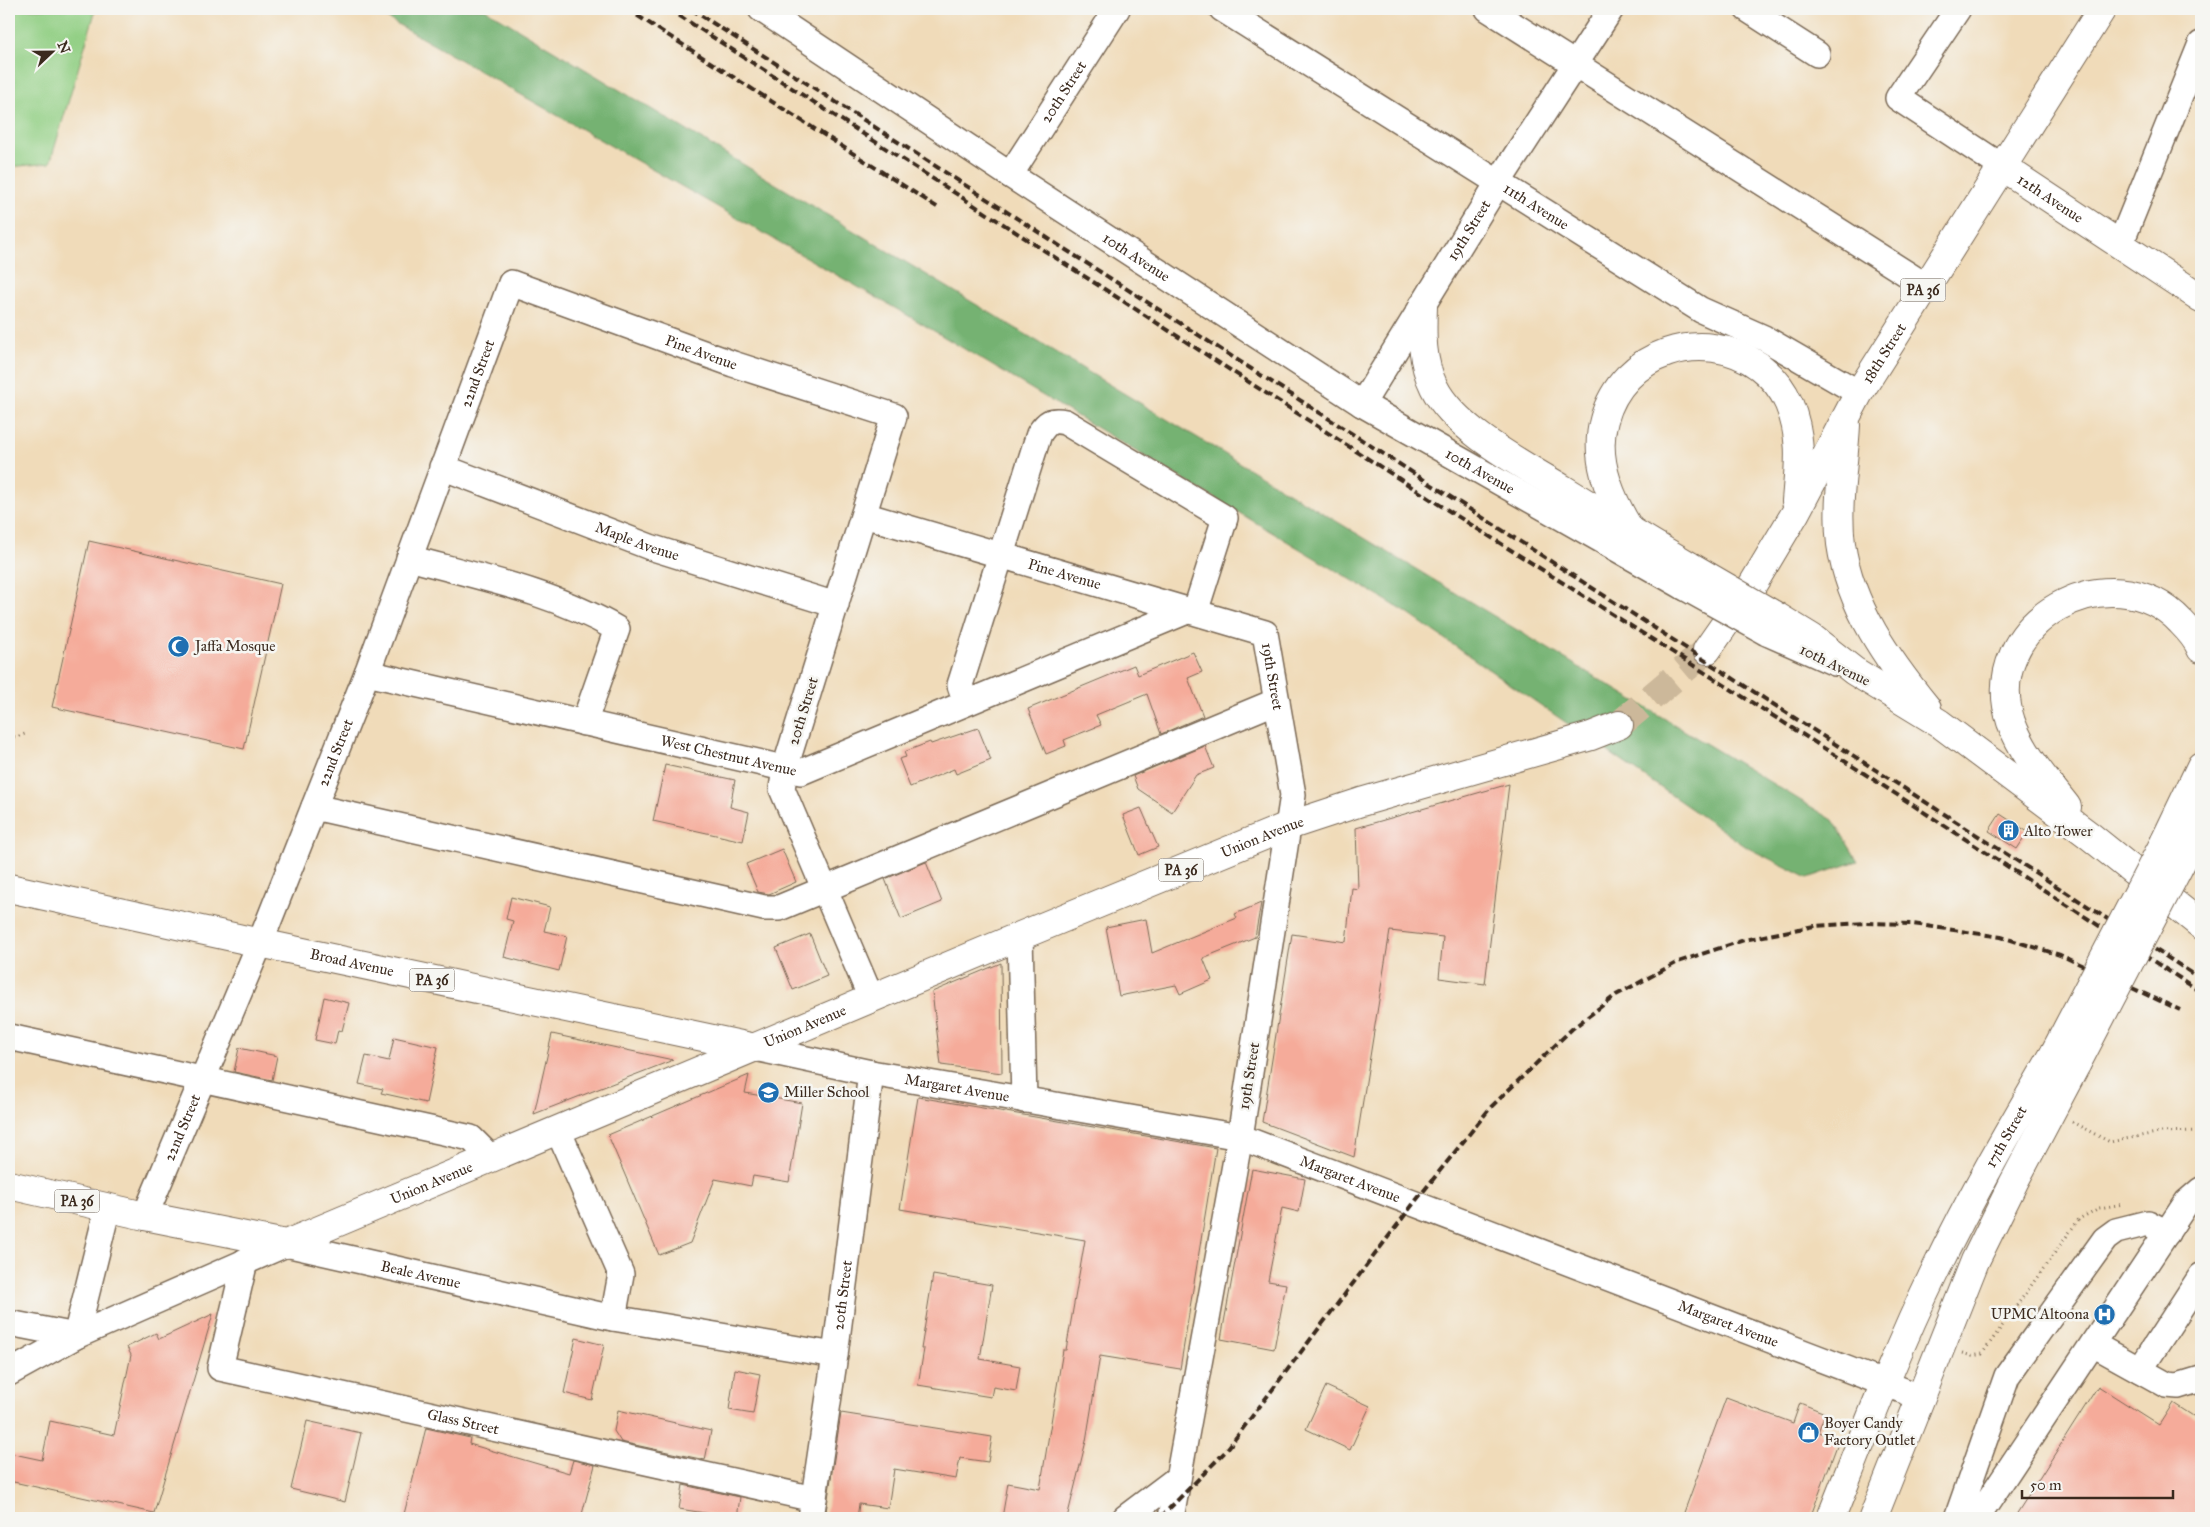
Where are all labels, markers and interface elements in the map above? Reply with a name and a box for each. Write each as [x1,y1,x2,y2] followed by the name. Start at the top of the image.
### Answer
[28,28,78,78] north arrow
[53,39,74,56] text: N
[1037,57,1091,126] street label: 20th Street
[2014,170,2087,227] street label: 12th Avenue
[1500,179,1572,234] street label: 11th Avenue
[1443,196,1495,264] street label: 19th Street
[1099,229,1173,286] street label: 10th Avenue
[1900,278,1946,302] road number: PA 36
[1858,319,1910,387] street label: 18th Street
[663,331,740,374] street label: Pine Avenue
[457,336,499,410] street label: 22nd Street
[1442,444,1518,498] street label: 10th Avenue
[593,518,681,565] street label: Maple Avenue
[1026,555,1103,593] street label: Pine Avenue
[167,634,191,658] mosque icon: Jaffa Mosque
[193,637,275,656] place label: Jaffa Mosque
[1797,640,1873,690] street label: 10th Avenue
[1258,641,1287,712] street label: 19th Street
[784,674,822,747] street label: 20th Street
[314,716,357,789] street label: 22nd Street
[659,731,799,780] street label: West Chestnut Avenue
[1218,812,1306,862] street label: Union Avenue
[1996,819,2020,843] building icon: Alto Tower
[2023,822,2093,840] place label: Alto Tower
[1158,858,1204,882] road number: PA 36
[308,945,396,980] street label: Broad Avenue
[410,968,454,992] road number: PA 36
[761,1001,849,1052] street label: Union Avenue
[1235,1040,1263,1111] street label: 19th Street
[903,1070,1011,1106] street label: Margaret Avenue
[756,1080,780,1104] school or university icon: Miller School
[784,1083,870,1101] place label: Miller School
[160,1091,205,1164] street label: 22nd Street
[1982,1102,2031,1171] street label: 17th Street
[1297,1152,1403,1206] street label: Margaret Avenue
[388,1158,475,1208] street label: Union Avenue
[54,1190,100,1212] road number: PA 36
[379,1257,462,1292] street label: Beale Avenue
[829,1259,856,1331] street label: 20th Street
[1676,1296,1781,1351] street label: Margaret Avenue
[2093,1302,2117,1326] hospital icon: UPMC Altoona
[1991,1305,2090,1323] place label: UPMC Altoona
[426,1405,501,1438] street label: Glass Street
[1824,1414,1916,1449] place label: Boyer Candy Factory Outlet
[1796,1420,1820,1444] shop icon: Boyer Candy Factory Outlet
[2022,1467,2174,1499] scale bar
[2030,1476,2062,1494] text: 50 m

